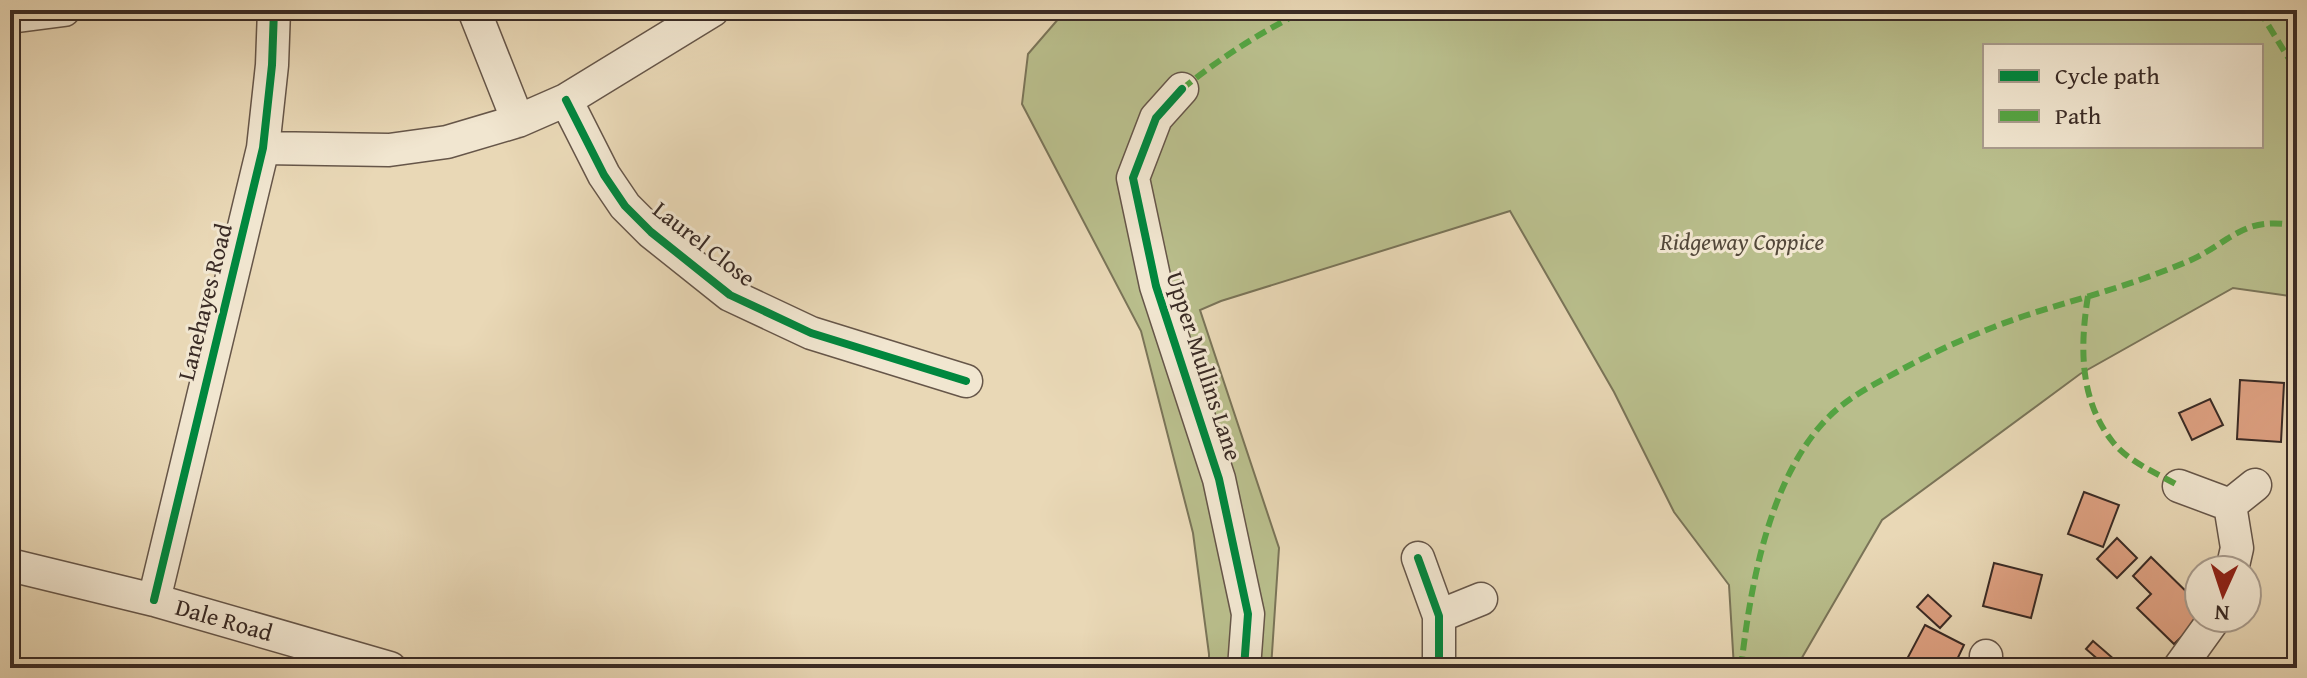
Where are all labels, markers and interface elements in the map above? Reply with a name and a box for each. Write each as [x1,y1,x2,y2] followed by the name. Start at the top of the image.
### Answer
[1983,44,2263,148] legend
[2055,58,2160,93] text: Cycle path
[2055,98,2102,133] text: Path
[646,192,763,295] street label: Laurel Close
[168,220,241,384] street label: Lanehayes Road
[1659,224,1824,259] park label: Ridgeway Coppice
[1157,267,1252,465] street label: Upper Mullins Lane
[2183,554,2263,634] north arrow
[172,589,277,650] street label: Dale Road
[2213,598,2230,630] text: N

